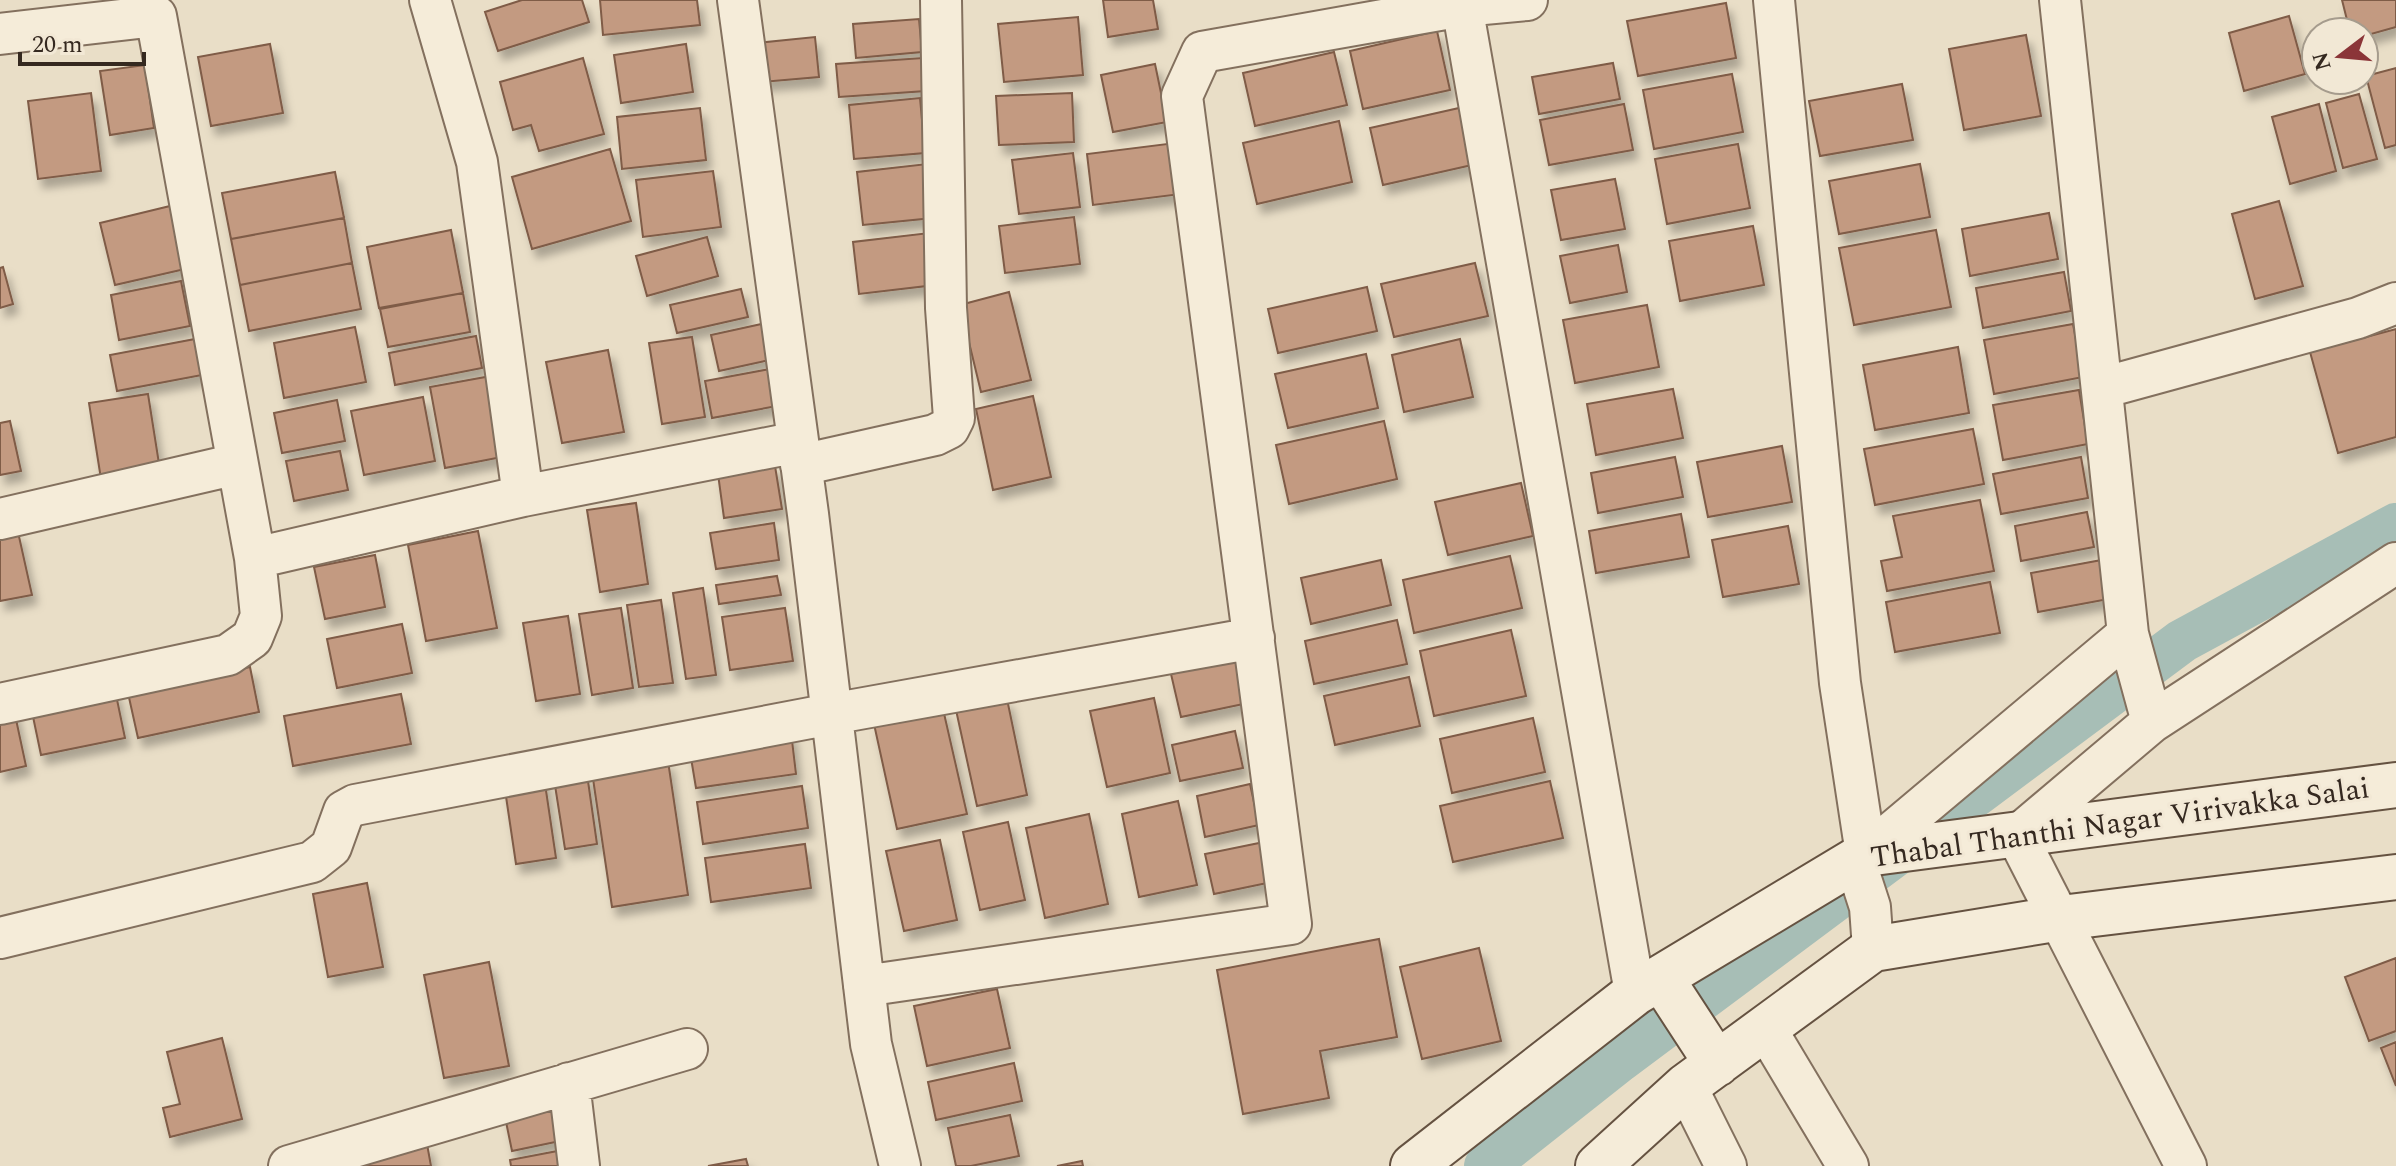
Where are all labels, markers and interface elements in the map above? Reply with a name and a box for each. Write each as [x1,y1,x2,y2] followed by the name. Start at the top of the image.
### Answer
[20,16,144,66] scale bar
[2300,16,2380,96] north arrow
[32,27,83,63] text: 20 m
[2304,48,2341,74] text: N
[1868,765,2372,881] street label: Thabal Thanthi Nagar Virivakka Salai

